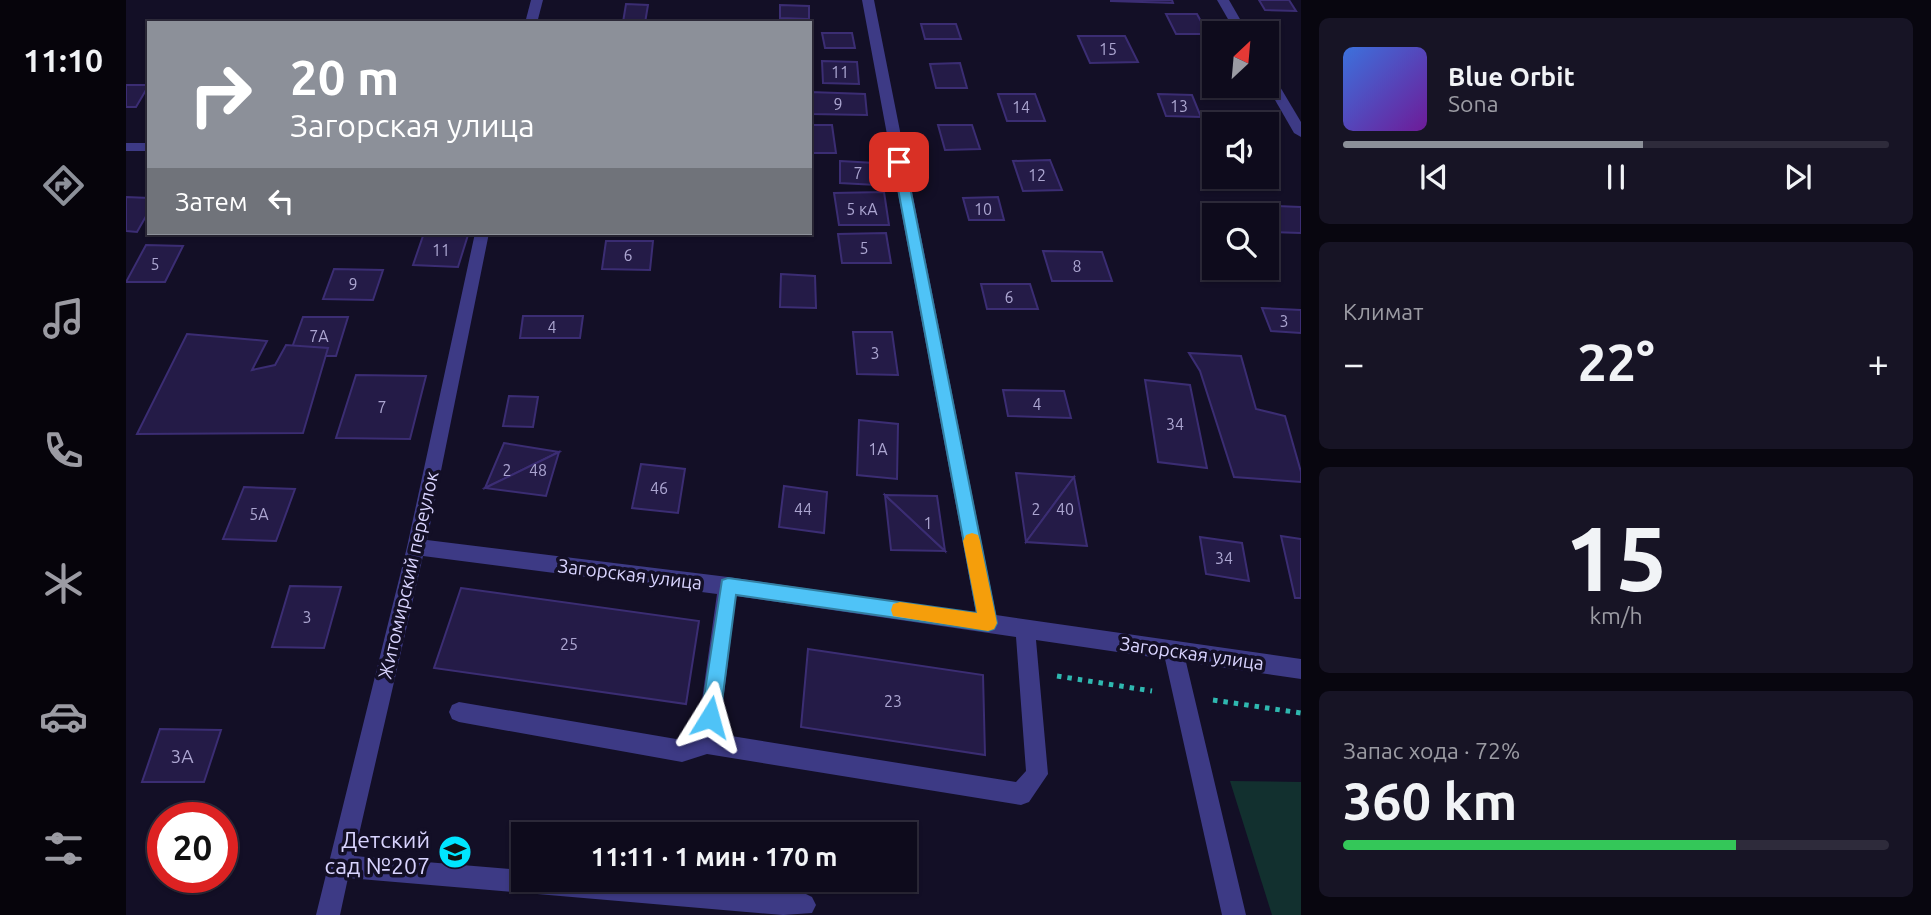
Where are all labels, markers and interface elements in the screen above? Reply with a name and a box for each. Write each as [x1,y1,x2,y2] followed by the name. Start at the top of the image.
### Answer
[1202,21,1279,98] north arrow
[1202,21,1279,280] map controls
[1099,40,1117,58] house number: 15
[23,42,103,78] text: 11:10
[175,49,266,140] icon: right
[290,49,399,104] text: 20 m
[1448,62,1575,91] text: Blue Orbit
[831,63,849,81] house number: 11
[1448,91,1498,116] text: Sona
[833,95,843,113] house number: 9
[1170,97,1188,115] house number: 13
[1012,98,1030,116] house number: 14
[290,107,535,143] text: Загорская улица
[1202,112,1279,189] button: sound
[869,132,929,192] pin
[880,143,918,181] icon: arrive
[1415,158,1453,196] icon: previous
[1597,158,1635,196] icon: pause
[1779,158,1817,196] icon: next
[39,161,88,210] icon: directions
[853,164,863,182] house number: 7
[1028,166,1046,184] house number: 12
[262,182,300,220] icon: left
[175,187,248,216] text: Затем
[846,200,878,218] house number: 5 кА
[974,200,992,218] house number: 10
[1202,203,1279,280] button: search
[859,239,869,257] house number: 5
[432,241,450,259] house number: 11
[623,246,633,264] house number: 6
[150,255,160,273] house number: 5
[1072,257,1082,275] house number: 8
[348,275,358,293] house number: 9
[1004,288,1014,306] house number: 6
[39,294,88,343] icon: music
[1343,299,1423,324] text: Климат
[1279,312,1289,330] house number: 3
[547,318,557,336] house number: 4
[309,327,329,345] house number: 7А
[1577,333,1655,391] text: 22°
[1343,342,1364,384] text: −
[1868,342,1889,384] text: +
[870,344,880,362] house number: 3
[1032,395,1042,413] house number: 4
[377,398,387,416] house number: 7
[1166,415,1184,433] house number: 34
[39,426,88,475] icon: phone
[868,440,888,458] house number: 1А
[502,461,512,479] house number: 2
[529,461,547,479] house number: 48
[373,469,443,681] street label: Житомирский переулок
[650,479,668,497] house number: 46
[794,500,812,518] house number: 44
[1031,500,1041,518] house number: 2
[1056,500,1074,518] house number: 40
[249,505,269,523] house number: 5А
[1565,506,1667,608] text: 15
[923,514,933,532] house number: 1
[1215,549,1233,567] house number: 34
[557,554,703,594] street label: Загорская улица
[39,559,88,608] icon: climate
[1589,603,1643,628] text: km/h
[302,608,312,626] house number: 3
[1119,632,1265,674] street label: Загорская улица
[560,635,578,653] house number: 25
[673,680,747,754] position arrow
[39,692,88,741] icon: car
[884,692,902,710] house number: 23
[1343,738,1520,763] text: Запас хода · 72%
[170,745,194,767] house number: 3А
[1343,772,1517,830] text: 360 km
[147,802,238,893] speed limit sign: 20
[39,824,88,873] icon: filters
[325,827,430,878] place label: Детский сад №207
[436,833,474,871] school or university icon: Детский сад №207
[591,842,837,871] text: 11:11 · 1 мин · 170 m

